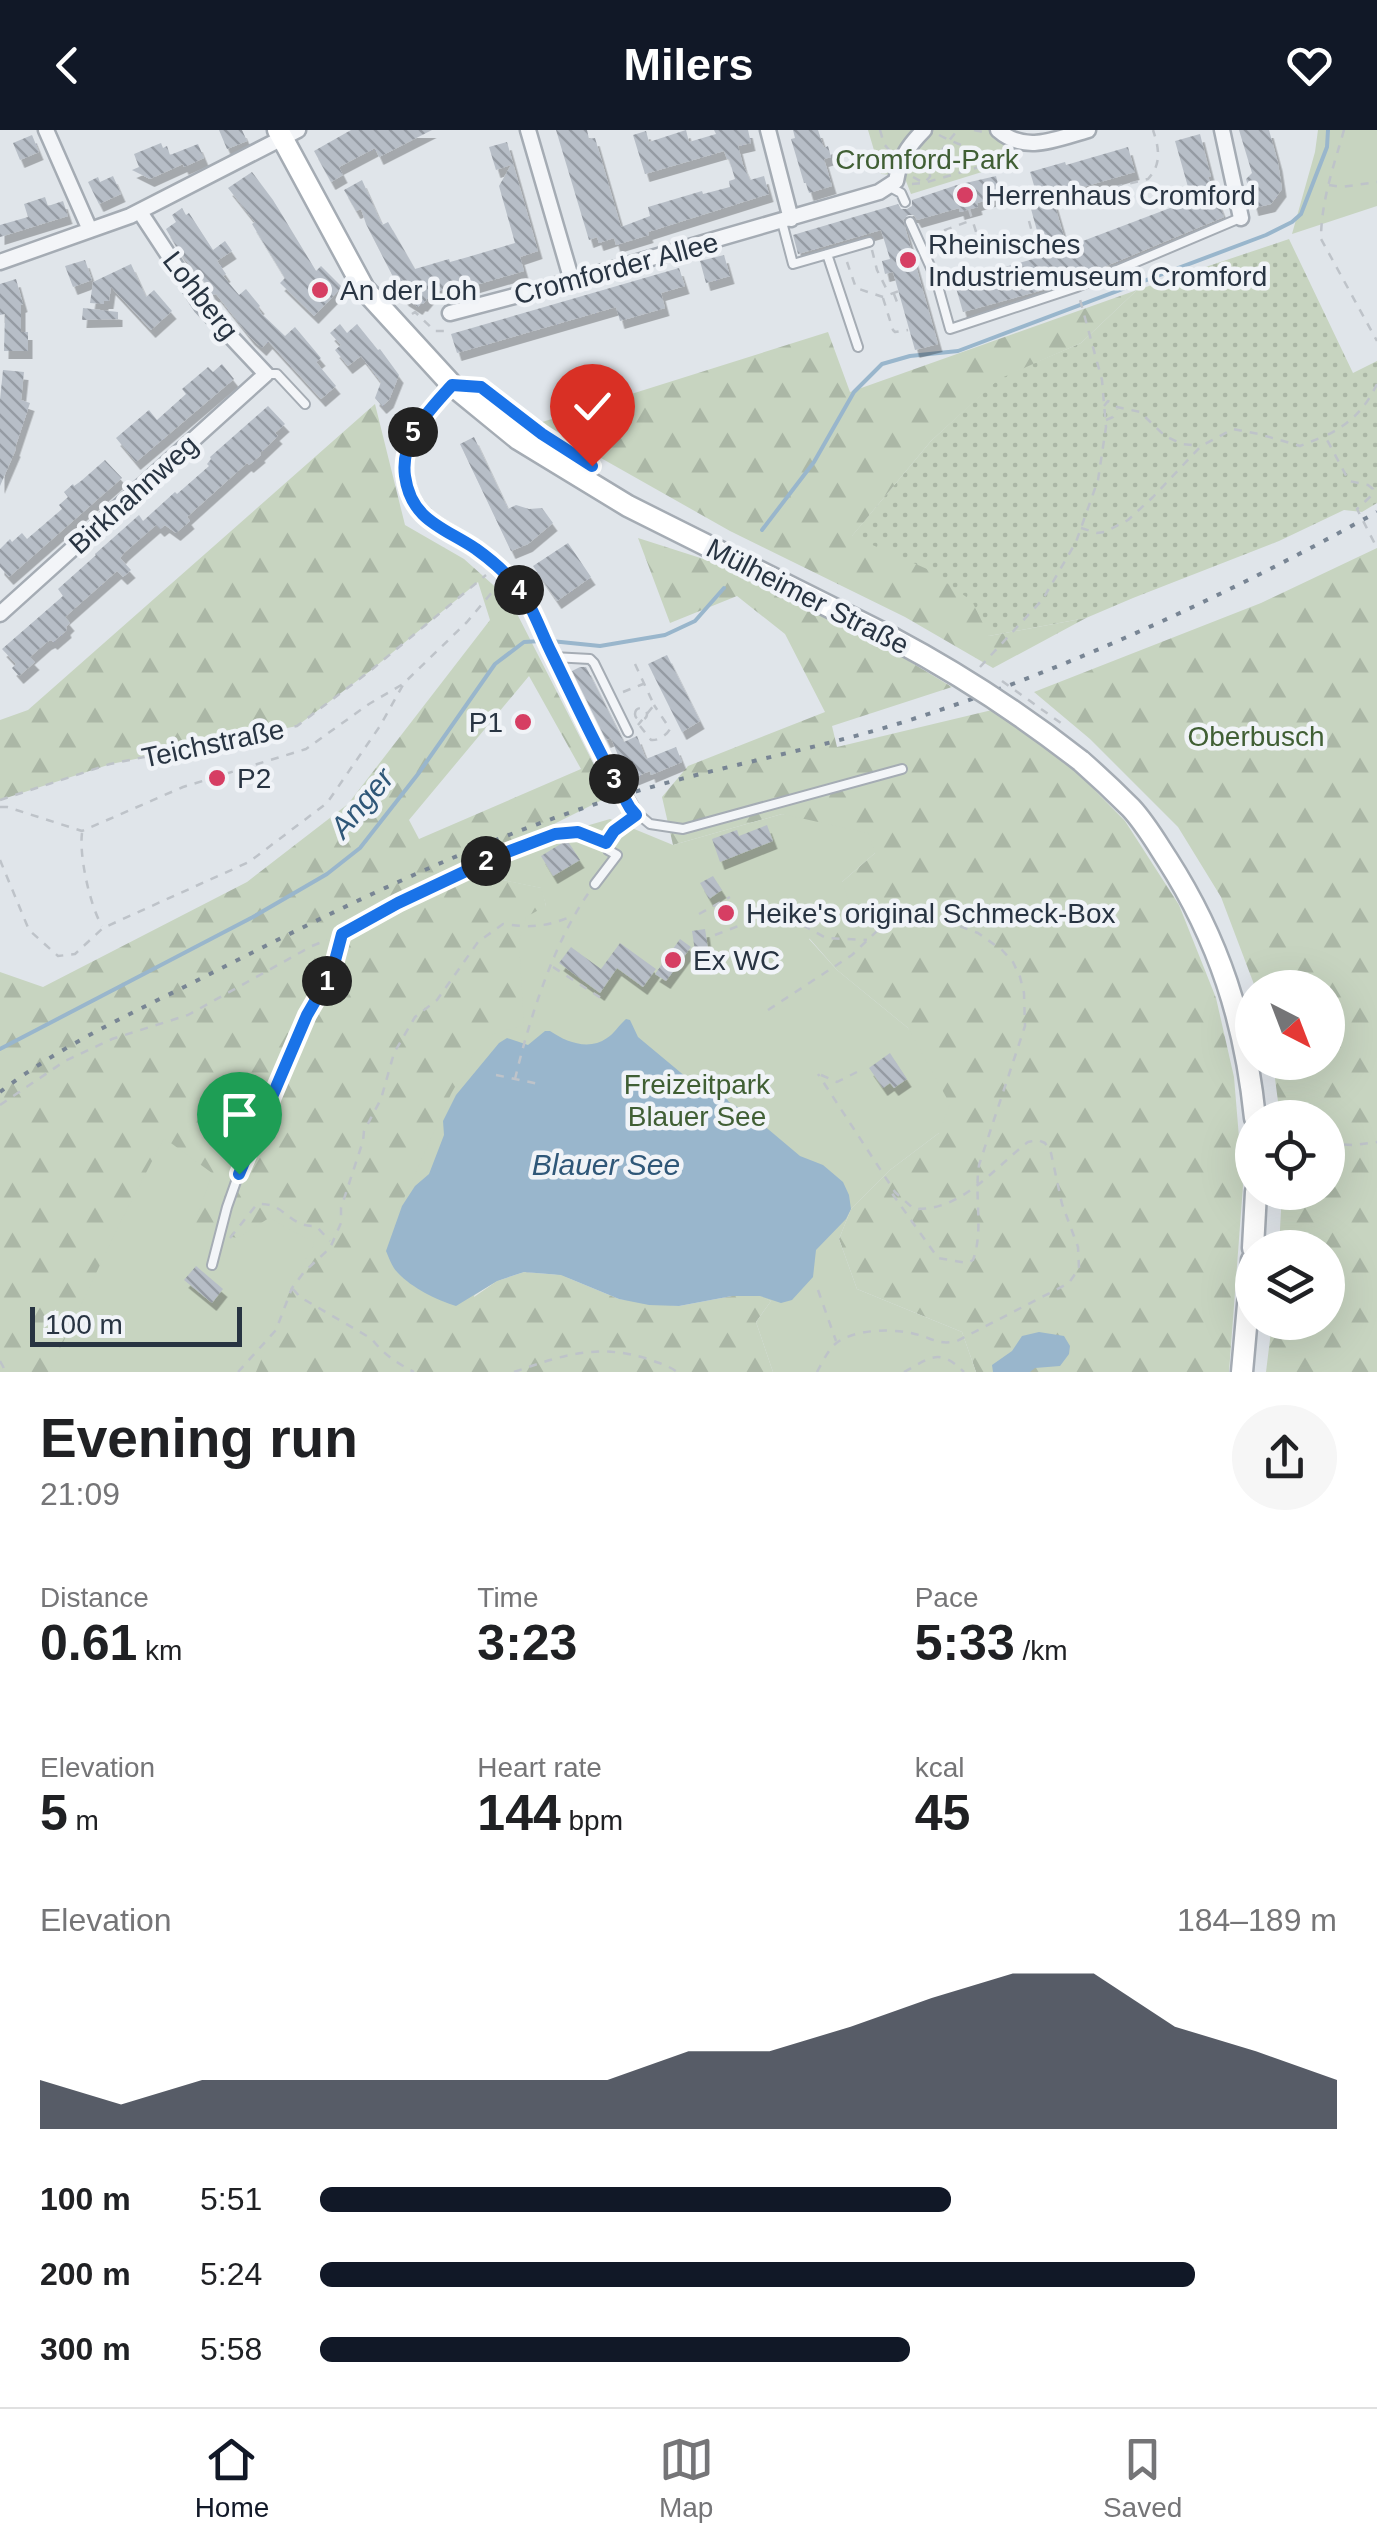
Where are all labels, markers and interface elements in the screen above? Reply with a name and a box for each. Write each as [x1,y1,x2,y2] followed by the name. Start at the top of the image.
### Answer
[40,38,95,93] icon: back
[1282,38,1337,93] icon: heart
[623,39,754,90] text: Milers
[835,144,1020,175] park label: Cromford-Park
[985,180,1256,211] place label: Herrenhaus Cromford
[954,184,976,206] marker: Herrenhaus Cromford
[511,226,722,311] street label: Cromforder Allee
[928,229,1267,292] place label: Rheinisches Industriemuseum Cromford
[157,245,244,345] street label: Lohberg
[897,249,919,271] marker: Rheinisches Industriemuseum Cromford
[340,275,477,306] place label: An der Loh
[309,279,331,301] marker: An der Loh
[550,364,635,467] pin
[565,379,620,434] icon: check
[388,407,438,457] pin: 5
[405,416,421,447] text: 5
[63,429,204,560] street label: Birkhahnweg
[702,532,914,661] street label: Mülheimer Straße
[494,565,544,615] pin: 4
[511,574,527,605] text: 4
[469,707,503,738] place label: P1
[512,711,534,733] marker: P1
[139,713,287,774] street label: Teichstraße
[1188,721,1324,752] park label: Oberbusch
[589,754,639,804] pin: 3
[322,761,401,845] water label: Anger
[237,763,271,794] place label: P2
[606,763,622,794] text: 3
[206,767,228,789] marker: P2
[461,836,511,886] pin: 2
[478,845,494,876] text: 2
[746,898,1115,929] place label: Heike's original Schmeck-Box
[715,902,737,924] marker: Heike's original Schmeck-Box
[693,945,780,976] place label: Ex WC
[662,949,684,971] marker: Ex WC
[302,956,352,1006] pin: 1
[319,965,335,996] text: 1
[1235,970,1345,1080] north arrow
[1235,970,1345,1340] map controls
[624,1069,771,1132] park label: Freizeitpark Blauer See
[197,1072,282,1175] pin
[212,1087,267,1142] icon: arrive
[1235,1100,1345,1210] button: locate
[532,1148,680,1181] water label: Blauer See
[1235,1230,1345,1340] button: layers
[30,1302,242,1346] scale bar
[45,1309,123,1340] text: 100 m
[1232,1405,1337,1510] button: share
[40,1407,358,1469] text: Evening run
[40,1476,120,1512] text: 21:09
[40,1582,149,1613] text: Distance
[477,1582,539,1613] text: Time
[915,1582,978,1613] text: Pace
[40,1615,137,1671] text: 0.61
[477,1615,577,1671] text: 3:23
[915,1615,1015,1671] text: 5:33
[137,1635,182,1666] text: km
[1015,1635,1068,1666] text: /km
[40,1752,155,1783] text: Elevation
[477,1752,602,1783] text: Heart rate
[915,1752,964,1783] text: kcal
[40,1785,68,1841] text: 5
[477,1785,561,1841] text: 144
[915,1785,970,1841] text: 45
[68,1805,99,1836] text: m
[561,1805,623,1836] text: bpm
[40,1902,172,1938] text: Elevation
[1177,1902,1337,1938] text: 184–189 m
[40,2181,131,2217] text: 100 m
[200,2181,262,2217] text: 5:51
[40,2256,131,2292] text: 200 m
[200,2256,262,2292] text: 5:24
[40,2331,131,2367] text: 300 m
[200,2331,262,2367] text: 5:58
[195,2432,269,2524] tab: Home
[659,2432,714,2524] tab: Map
[1103,2432,1182,2524] tab: Saved

